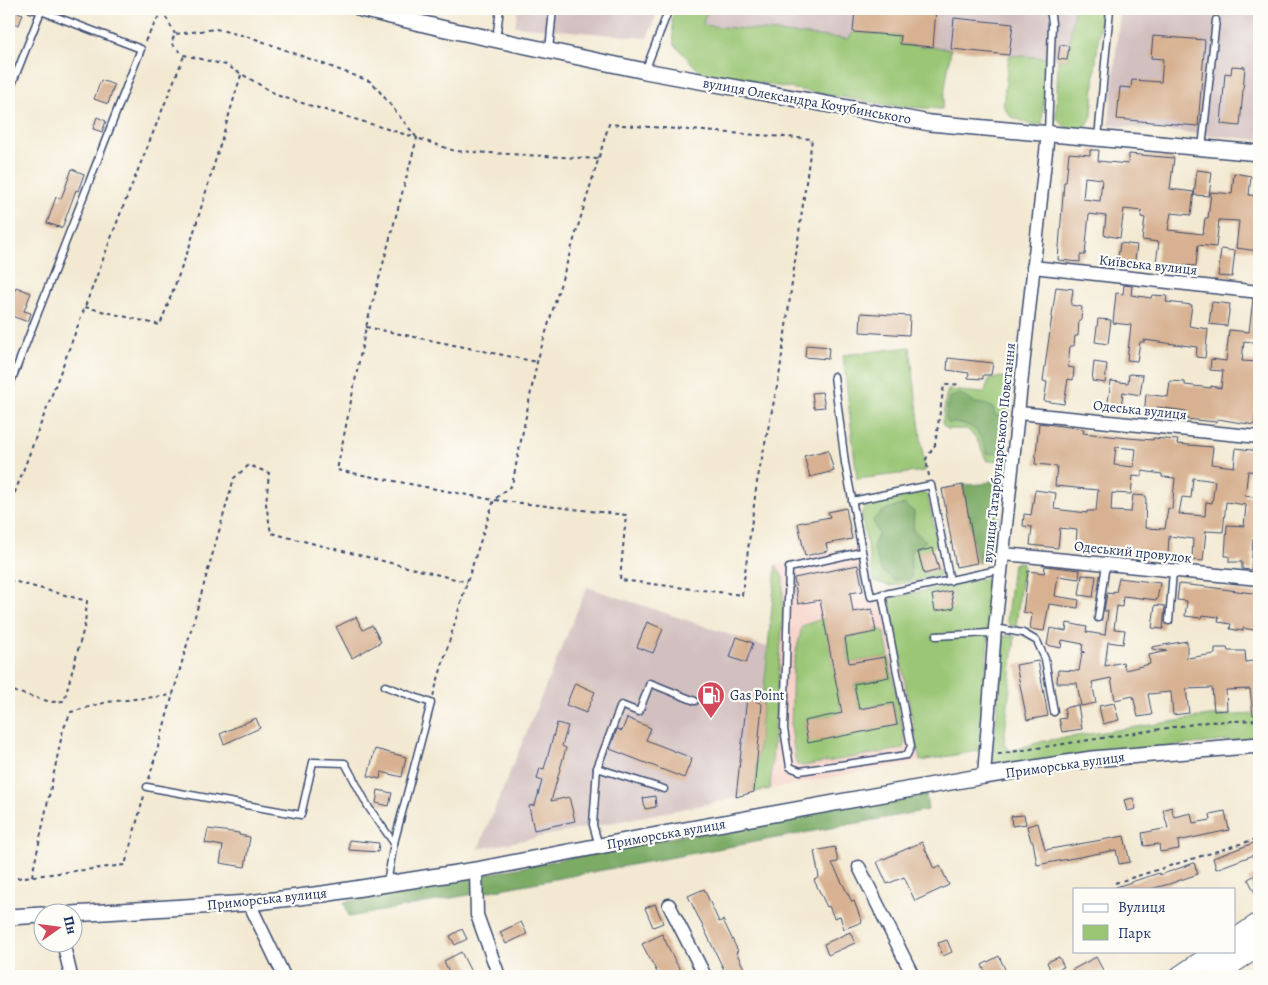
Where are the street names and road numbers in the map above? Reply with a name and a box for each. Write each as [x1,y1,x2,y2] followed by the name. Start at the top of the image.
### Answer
[701,73,913,129] street label: вулиця Олександра Кочубинського
[1098,250,1198,280] street label: Київська вулиця
[978,342,1020,564] street label: вулиця Татарбунарського Повстання
[1092,396,1188,424] street label: Одеська вулиця
[1073,536,1193,568] street label: Одеський провулок
[1004,747,1126,783] street label: Приморська вулиця
[605,814,727,854] street label: Приморська вулиця
[206,883,328,915] street label: Приморська вулиця

